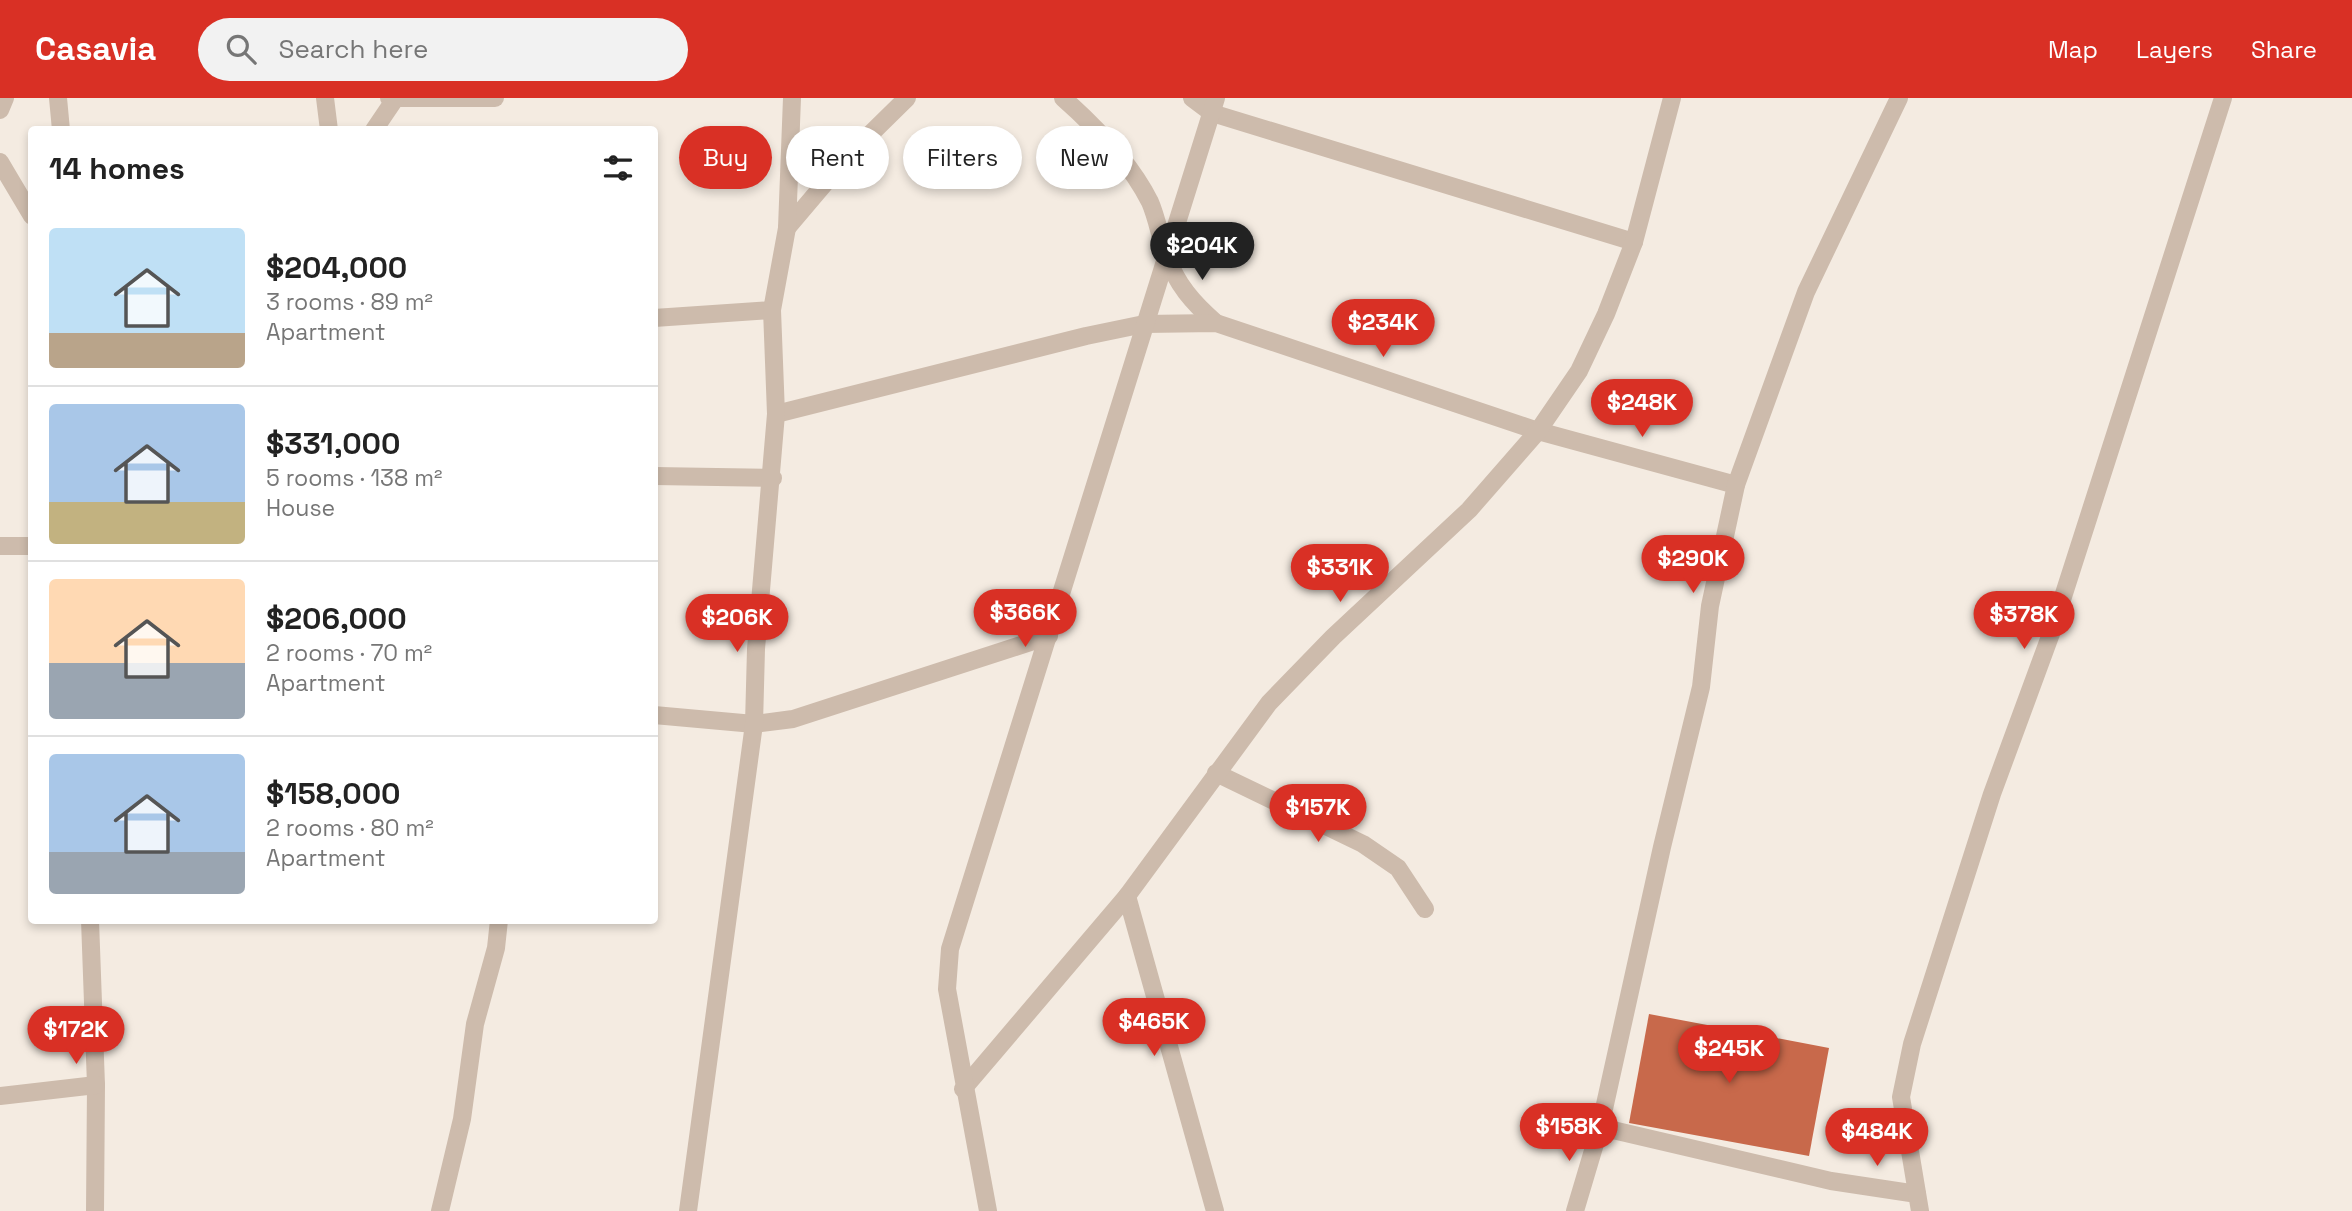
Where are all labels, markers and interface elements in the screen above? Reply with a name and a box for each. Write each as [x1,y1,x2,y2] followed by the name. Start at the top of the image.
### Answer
[198,18,688,81] search box
[35,28,156,70] text: Casavia
[222,30,260,68] icon: search
[278,32,428,66] text: Search here
[2048,34,2098,65] text: Map
[2136,34,2213,65] text: Layers
[2251,34,2317,65] text: Share
[679,126,772,189] chip: Buy
[786,126,889,189] chip: Rent
[903,126,1022,189] chip: Filters
[1036,126,1133,189] chip: New
[49,149,185,188] text: 14 homes
[599,149,637,187] icon: filters
[1153,222,1251,282] pin: $204K
[1166,230,1238,260] text: $204K
[266,248,407,287] text: $204,000
[105,256,189,340] icon: home
[266,287,433,317] text: 3 rooms · 89 m²
[1334,300,1432,359] pin: $234K
[1348,307,1418,337] text: $234K
[266,317,386,347] text: Apartment
[1593,380,1691,439] pin: $248K
[1607,387,1677,417] text: $248K
[266,424,400,463] text: $331,000
[105,432,189,516] icon: home
[266,463,442,493] text: 5 rooms · 138 m²
[266,493,335,523] text: House
[1644,536,1742,595] pin: $290K
[1657,543,1729,573] text: $290K
[1291,545,1389,604] pin: $331K
[1307,552,1373,582] text: $331K
[976,589,1074,649] pin: $366K
[1975,592,2073,651] pin: $378K
[688,594,786,654] pin: $206K
[990,597,1060,627] text: $366K
[266,599,407,638] text: $206,000
[1990,599,2058,629] text: $378K
[701,602,773,632] text: $206K
[105,607,189,691] icon: home
[266,638,432,668] text: 2 rooms · 70 m²
[266,668,386,698] text: Apartment
[266,774,401,813] text: $158,000
[105,782,189,866] icon: home
[1269,784,1367,844] pin: $157K
[1286,792,1351,822] text: $157K
[266,813,434,843] text: 2 rooms · 80 m²
[266,843,386,873] text: Apartment
[1105,998,1203,1058] pin: $465K
[27,1006,125,1066] pin: $172K
[1119,1006,1189,1036] text: $465K
[43,1014,109,1044] text: $172K
[1680,1026,1778,1085] pin: $245K
[1694,1033,1764,1063] text: $245K
[1520,1104,1618,1163] pin: $158K
[1828,1108,1926,1168] pin: $484K
[1536,1111,1602,1141] text: $158K
[1841,1116,1913,1146] text: $484K

